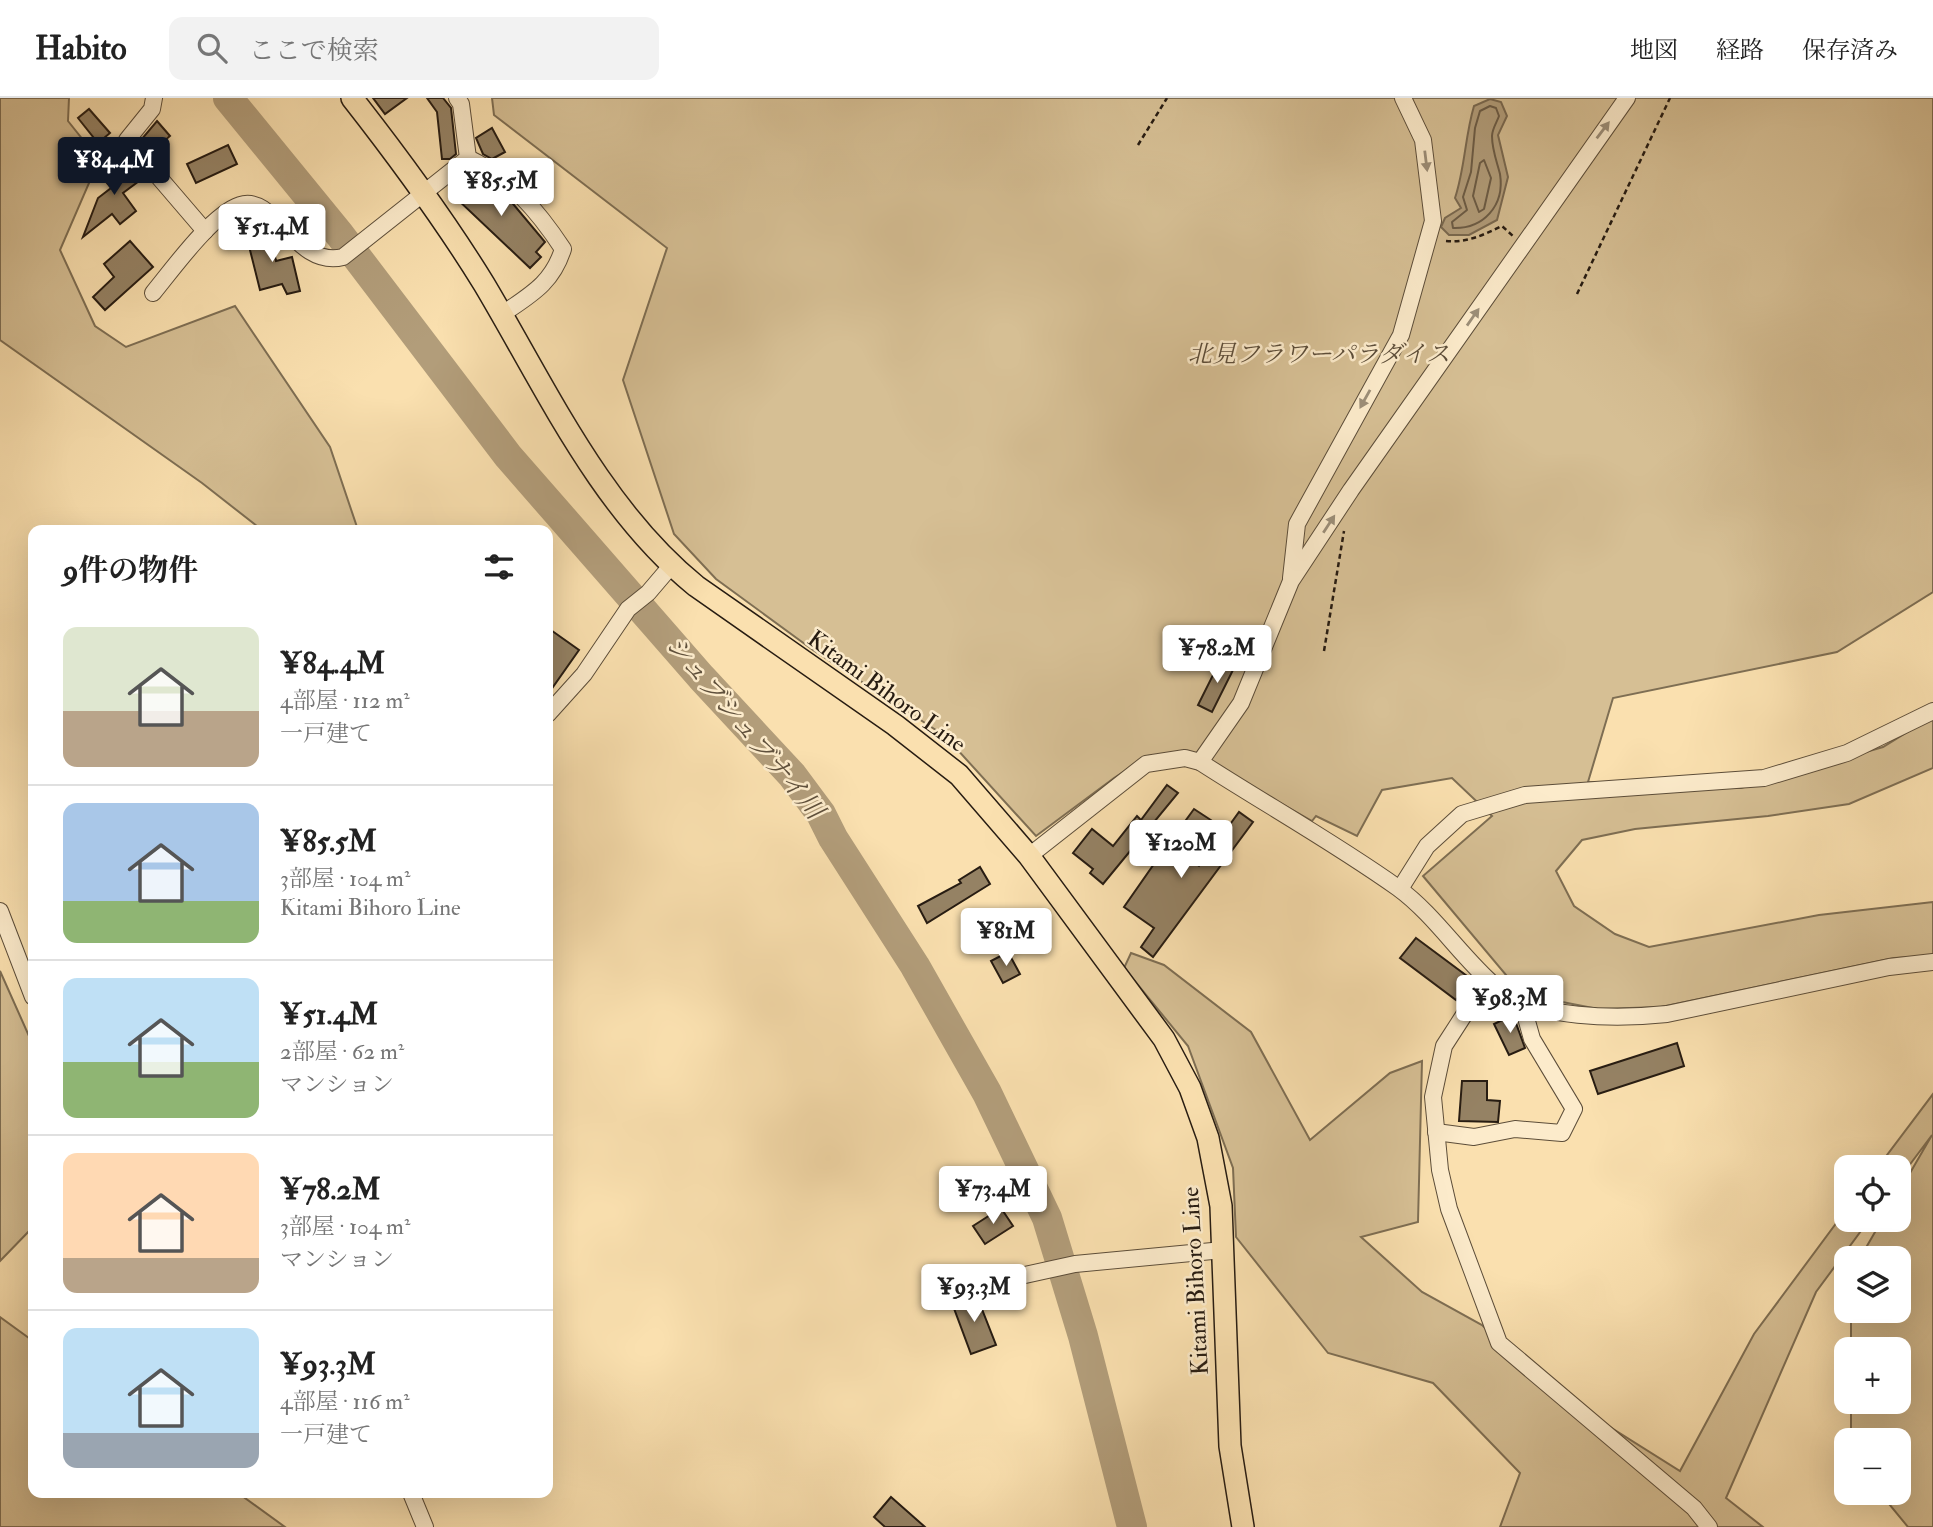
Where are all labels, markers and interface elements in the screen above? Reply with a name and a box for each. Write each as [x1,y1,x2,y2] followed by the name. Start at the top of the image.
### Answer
[169,17,659,80] search box
[35,28,127,69] text: Habito
[193,29,231,67] icon: search
[249,35,379,67] text: ここで検索
[1630,35,1678,66] text: 地図
[1716,35,1764,66] text: 経路
[1802,35,1898,66] text: 保存済み
[1595,122,1610,140] one-way arrow
[57,138,171,197] pin: ¥84.4M
[74,145,154,174] text: ¥84.4M
[1420,151,1431,173] one-way arrow
[444,158,558,218] pin: ¥85.5M
[464,166,538,195] text: ¥85.5M
[215,204,329,264] pin: ¥51.4M
[234,212,310,241] text: ¥51.4M
[1466,308,1480,326] one-way arrow
[1188,339,1450,370] park label: 北見フラワーパラダイス
[1359,390,1371,409] one-way arrow
[1322,514,1335,534] one-way arrow
[480,548,518,586] icon: filters
[63,552,198,589] text: 9件の物件
[801,623,972,759] street label: Kitami Bihoro Line
[1160,626,1274,685] pin: ¥78.2M
[658,629,832,828] water label: シュブシュブナイ川
[1178,633,1256,662] text: ¥78.2M
[280,645,385,682] text: ¥84.4M
[119,655,203,739] icon: home
[280,686,410,715] text: 4部屋 · 112 m²
[280,719,372,748] text: 一戸建て
[1132,820,1230,880] pin: ¥120M
[280,823,377,860] text: ¥85.5M
[1145,828,1217,857] text: ¥120M
[119,831,203,915] icon: home
[280,864,410,893] text: 3部屋 · 104 m²
[280,893,461,922] text: Kitami Bihoro Line
[965,908,1047,968] pin: ¥81M
[977,916,1035,945] text: ¥81M
[1453,976,1567,1035] pin: ¥98.3M
[1472,983,1548,1012] text: ¥98.3M
[280,996,378,1033] text: ¥51.4M
[119,1006,203,1090] icon: home
[280,1037,404,1066] text: 2部屋 · 62 m²
[280,1070,394,1099] text: マンション
[1834,1155,1911,1505] map controls
[1834,1155,1911,1232] button: locate
[936,1166,1050,1226] pin: ¥73.4M
[280,1171,380,1208] text: ¥78.2M
[955,1174,1031,1203] text: ¥73.4M
[119,1181,203,1265] icon: home
[1175,1186,1216,1376] street label: Kitami Bihoro Line
[280,1212,410,1241] text: 3部屋 · 104 m²
[280,1245,394,1274] text: マンション
[1834,1246,1911,1323] button: layers
[917,1264,1031,1324] pin: ¥93.3M
[937,1272,1011,1301] text: ¥93.3M
[1834,1337,1911,1414] button: +
[280,1346,376,1383] text: ¥93.3M
[119,1356,203,1440] icon: home
[280,1387,410,1416] text: 4部屋 · 116 m²
[280,1420,372,1449] text: 一戸建て
[1834,1428,1911,1505] button: −

